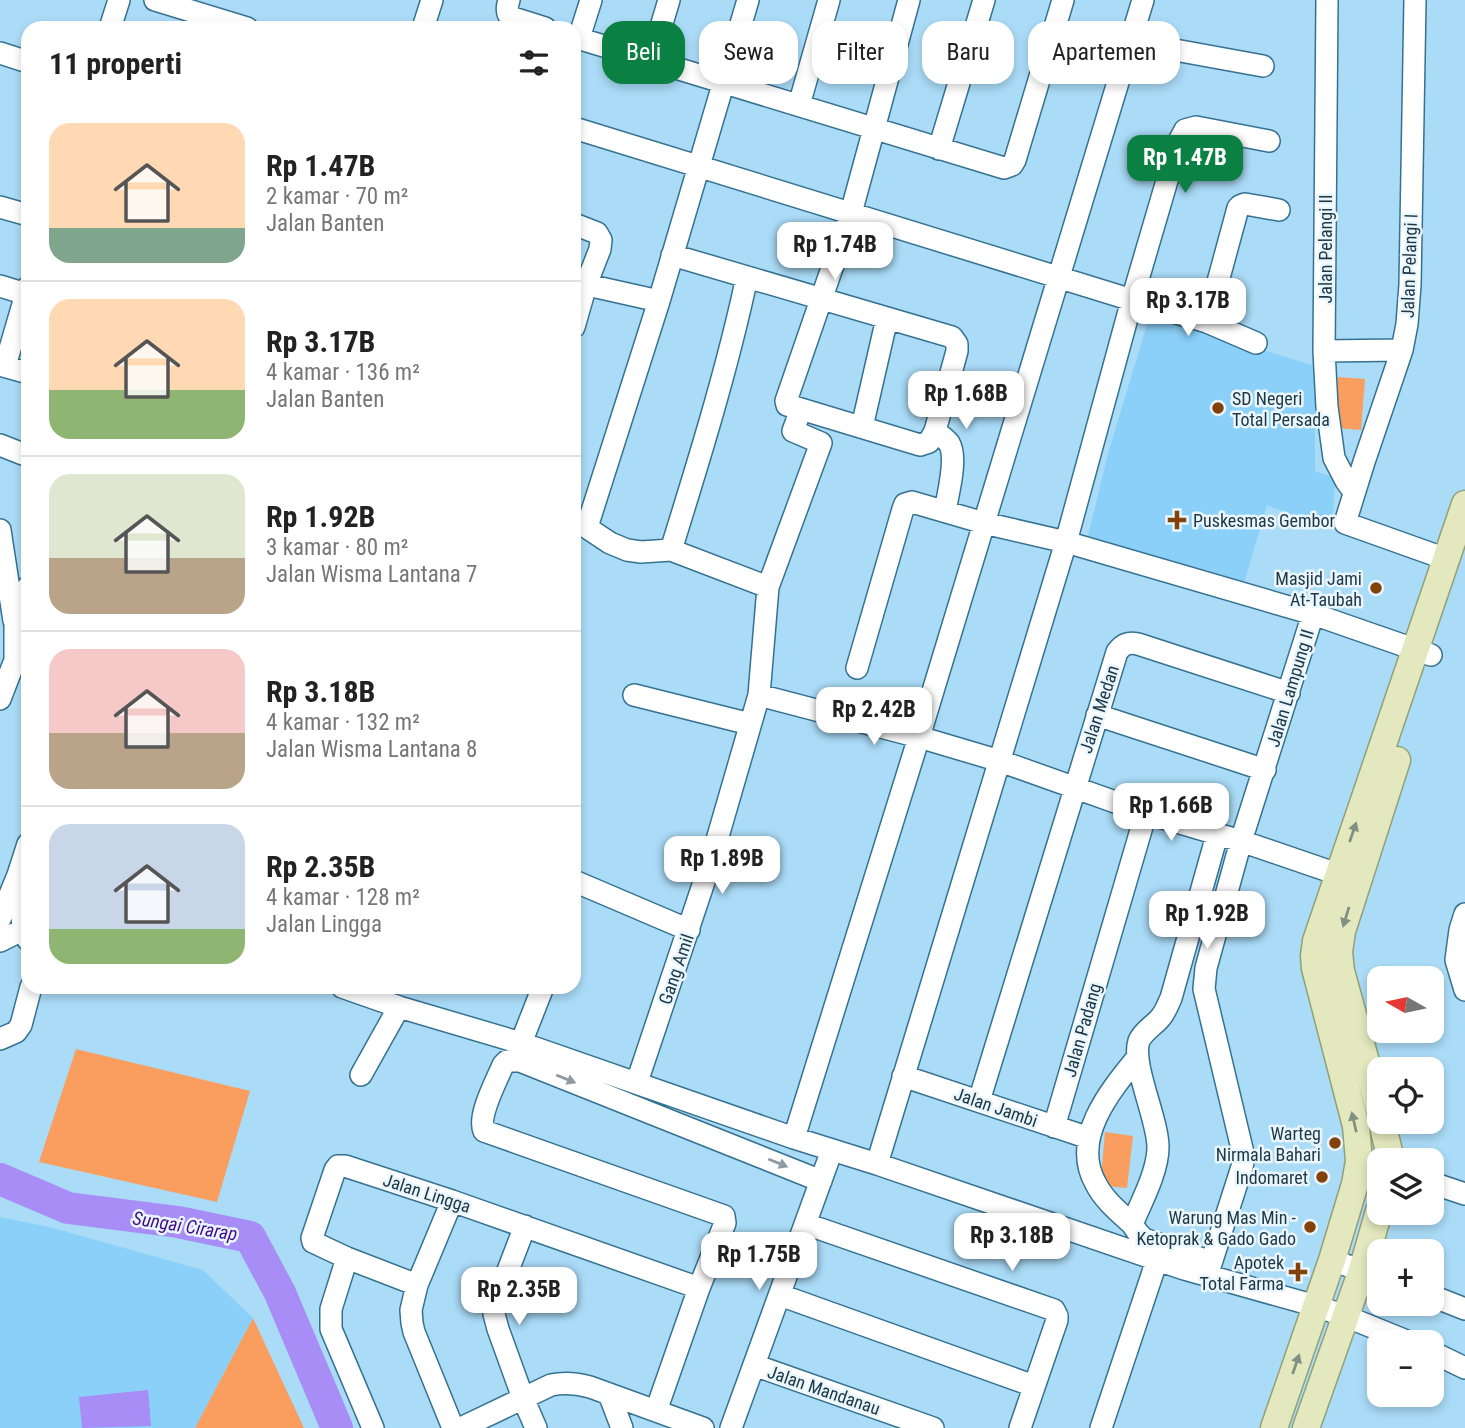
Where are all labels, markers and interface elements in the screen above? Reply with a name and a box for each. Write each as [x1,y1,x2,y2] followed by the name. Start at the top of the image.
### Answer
[602,21,685,84] chip: Beli
[699,21,798,84] chip: Sewa
[812,21,908,84] chip: Filter
[922,21,1014,84] chip: Baru
[1028,21,1180,84] chip: Apartemen
[515,44,553,82] icon: filters
[49,46,182,81] text: 11 properti
[1113,136,1257,195] pin: Rp 1.47B
[1143,144,1227,171] text: Rp 1.47B
[266,148,375,183] text: Rp 1.47B
[105,151,189,235] icon: home
[266,183,408,210] text: 2 kamar · 70 m²
[1315,195,1336,303] street label: Jalan Pelangi II
[266,210,384,237] text: Jalan Banten
[1397,213,1421,319] street label: Jalan Pelangi I
[763,222,907,282] pin: Rp 1.74B
[793,231,877,258] text: Rp 1.74B
[1116,278,1260,338] pin: Rp 3.17B
[1146,287,1230,314] text: Rp 3.17B
[266,324,375,359] text: Rp 3.17B
[105,327,189,411] icon: home
[266,359,420,386] text: 4 kamar · 136 m²
[894,372,1038,431] pin: Rp 1.68B
[924,380,1008,407] text: Rp 1.68B
[266,386,384,413] text: Jalan Banten
[1232,388,1330,430] place label: SD Negeri Total Persada
[1210,400,1226,416] marker: SD Negeri Total Persada
[266,499,375,534] text: Rp 1.92B
[105,502,189,586] icon: home
[1167,510,1187,530] marker: Puskesmas Gembor
[1193,510,1336,531] place label: Puskesmas Gembor
[266,534,408,561] text: 3 kamar · 80 m²
[266,561,477,588] text: Jalan Wisma Lantana 7
[1275,568,1362,610] place label: Masjid Jami At-Taubah
[1368,580,1384,596] marker: Masjid Jami At-Taubah
[1262,627,1318,749] street label: Jalan Lampung II
[1075,662,1123,756] street label: Jalan Medan
[266,674,375,709] text: Rp 3.18B
[105,677,189,761] icon: home
[802,688,946,747] pin: Rp 2.42B
[832,696,916,723] text: Rp 2.42B
[266,709,420,736] text: 4 kamar · 132 m²
[266,736,477,763] text: Jalan Wisma Lantana 8
[1099,784,1243,843] pin: Rp 1.66B
[1129,792,1213,819] text: Rp 1.66B
[1348,822,1359,843] one-way arrow
[650,836,794,896] pin: Rp 1.89B
[680,845,764,872] text: Rp 1.89B
[266,849,375,884] text: Rp 2.35B
[105,852,189,936] icon: home
[266,884,420,911] text: 4 kamar · 128 m²
[1135,892,1279,951] pin: Rp 1.92B
[1165,900,1249,927] text: Rp 1.92B
[1341,907,1351,928] one-way arrow
[266,911,382,938] text: Jalan Lingga
[654,931,698,1007] street label: Gang Amil
[1367,966,1444,1043] north arrow
[1367,966,1444,1407] map controls
[1059,981,1105,1079] street label: Jalan Padang
[1367,1057,1444,1134] button: locate
[556,1074,577,1085] one-way arrow
[952,1083,1040,1131] street label: Jalan Jambi
[1348,1111,1359,1133] one-way arrow
[1216,1123,1321,1165] place label: Warteg Nirmala Bahari
[1327,1135,1343,1151] marker: Warteg Nirmala Bahari
[1367,1148,1444,1225] button: layers
[767,1158,788,1169] one-way arrow
[1236,1167,1308,1188] place label: Indomaret
[381,1169,473,1217] street label: Jalan Lingga
[1314,1169,1330,1185] marker: Indomaret
[131,1206,239,1246] water label: Sungai Cirarap
[1136,1207,1297,1249] place label: Warung Mas Min - Ketoprak & Gado Gado
[940,1214,1084,1273] pin: Rp 3.18B
[1302,1219,1318,1235] marker: Warung Mas Min - Ketoprak & Gado Gado
[970,1222,1054,1249] text: Rp 3.18B
[687,1232,831,1292] pin: Rp 1.75B
[1367,1239,1444,1316] button: +
[717,1241,801,1268] text: Rp 1.75B
[1200,1252,1284,1294] place label: Apotek Total Farma
[1290,1264,1306,1280] marker: Apotek Total Farma
[447,1268,591,1327] pin: Rp 2.35B
[477,1276,561,1303] text: Rp 2.35B
[1367,1330,1444,1407] button: −
[1291,1353,1302,1374] one-way arrow
[765,1361,883,1419] street label: Jalan Mandanau

